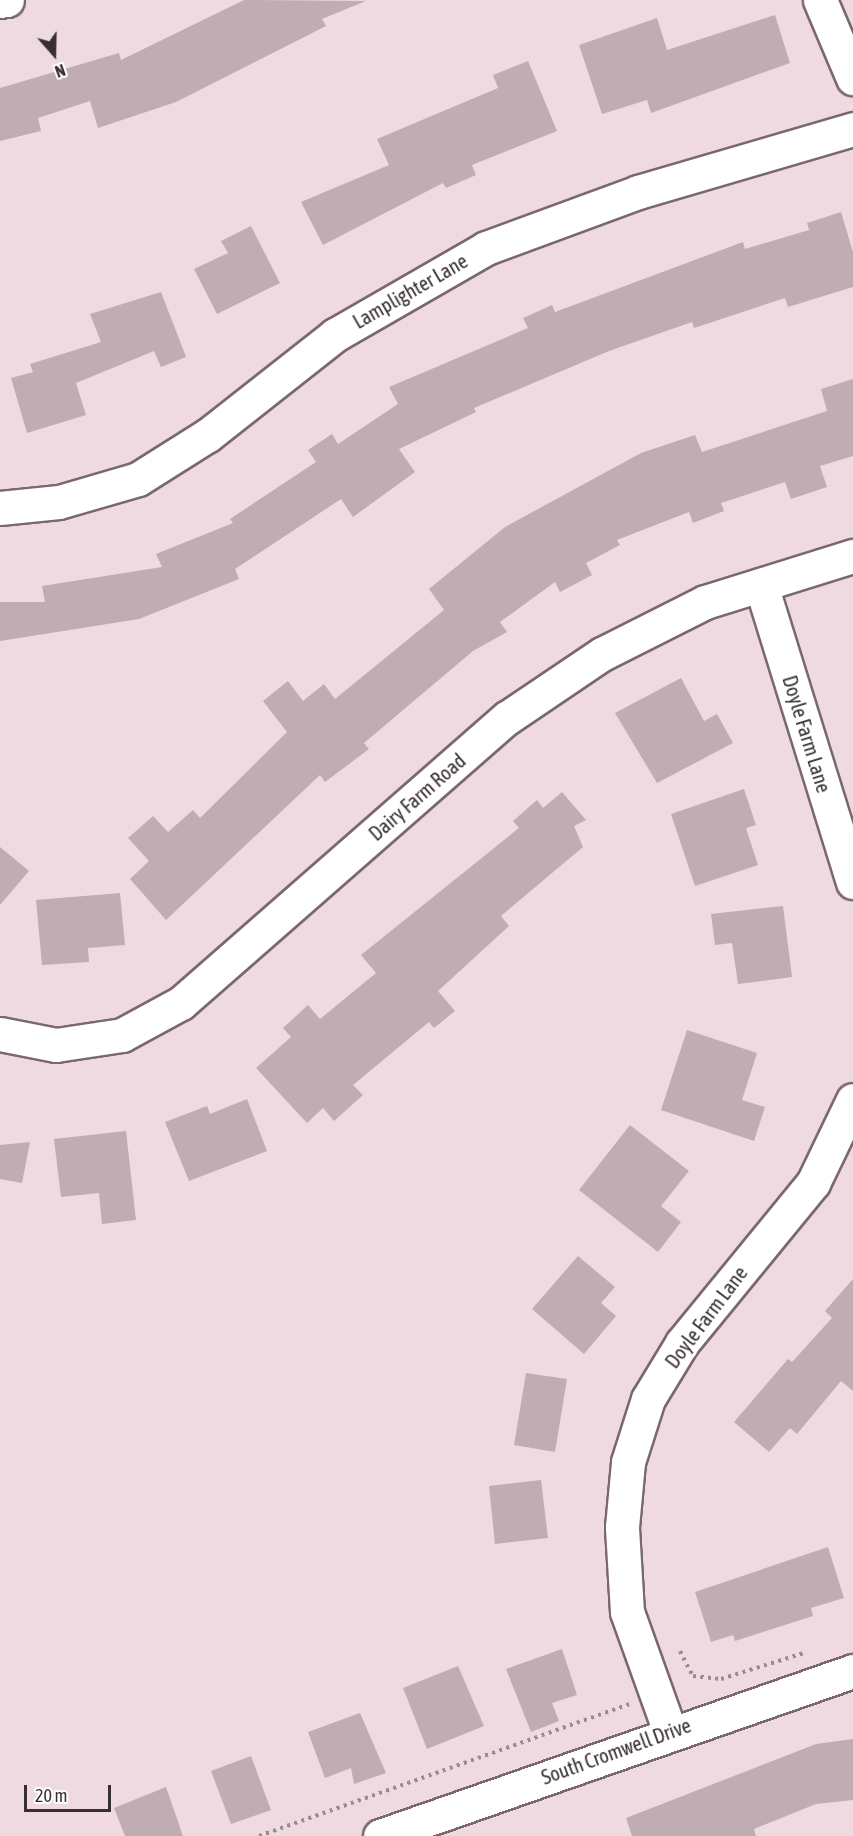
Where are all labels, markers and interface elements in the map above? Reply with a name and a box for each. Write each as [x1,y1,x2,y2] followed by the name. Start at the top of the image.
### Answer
[24,24,84,84] north arrow
[53,61,68,81] text: N
[348,249,472,333] street label: Lamplighter Lane
[778,672,836,796] street label: Doyle Farm Lane
[364,749,470,845] street label: Dairy Farm Road
[660,1261,752,1373] street label: Doyle Farm Lane
[538,1713,694,1789] street label: South Cromwell Drive
[27,1773,114,1811] scale bar
[35,1785,67,1806] text: 20 m

